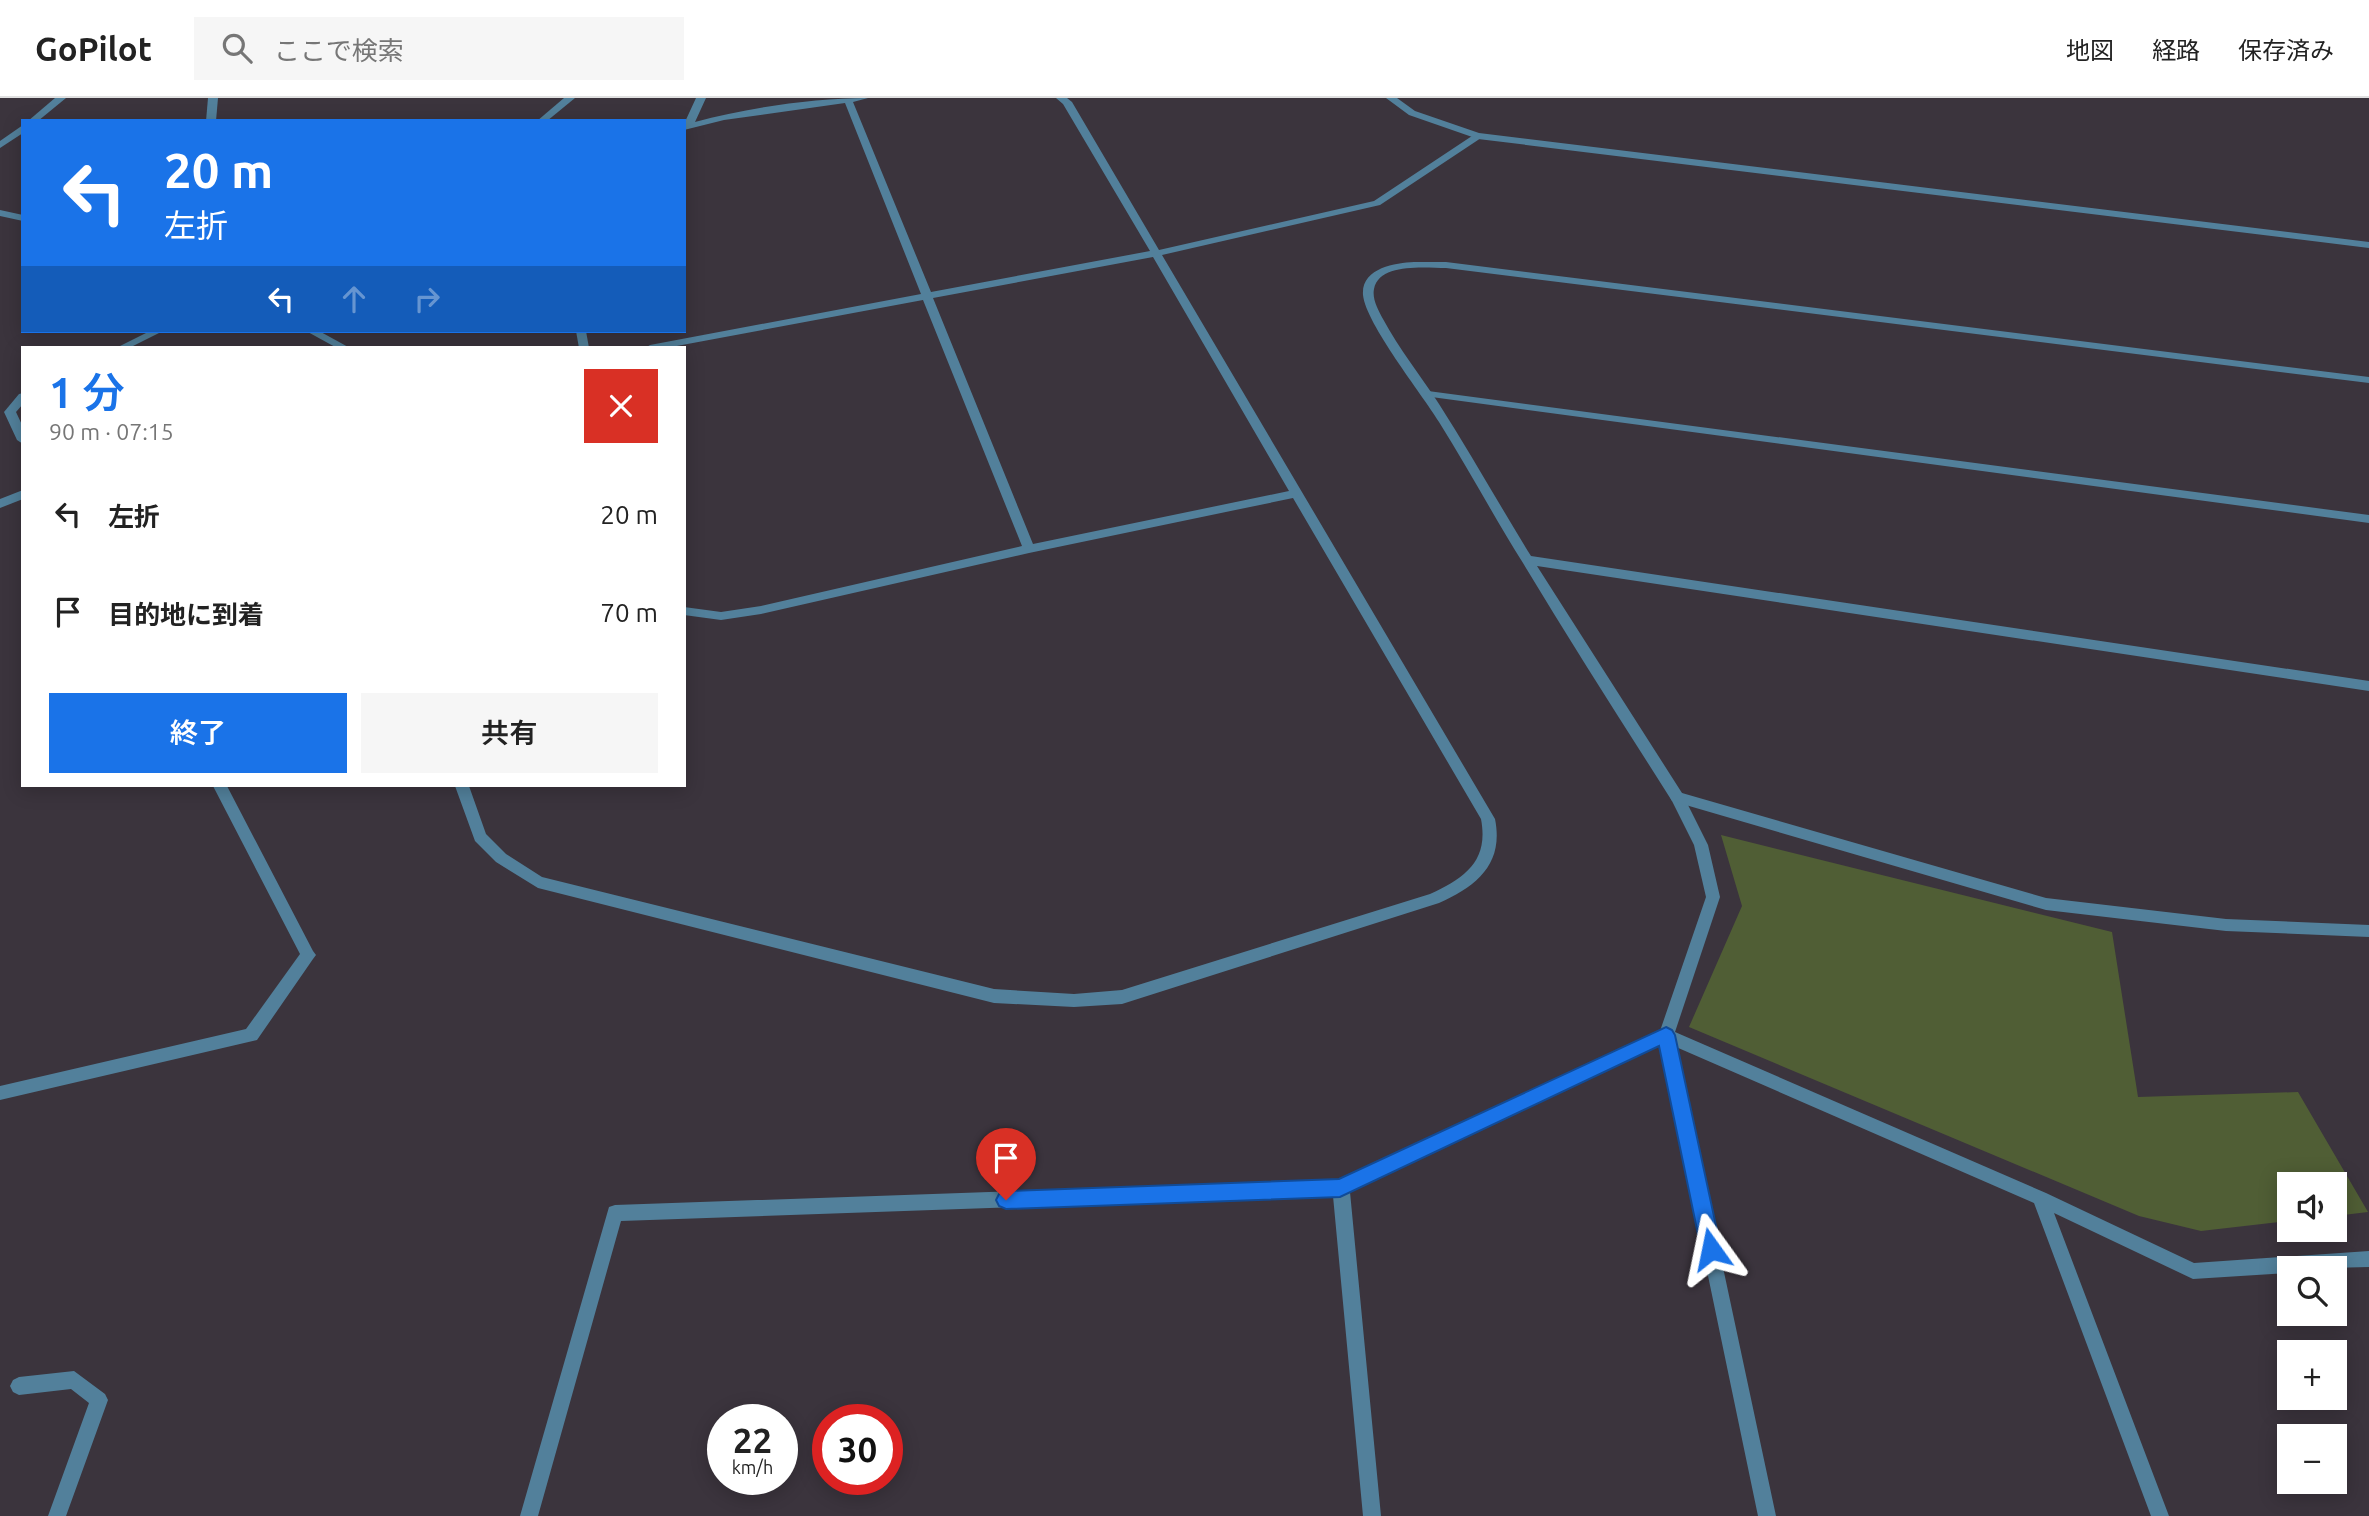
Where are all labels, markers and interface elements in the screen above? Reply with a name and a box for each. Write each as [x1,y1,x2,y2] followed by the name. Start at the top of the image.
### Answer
[194,17,684,80] search box
[218,29,256,67] icon: search
[35,30,152,67] text: GoPilot
[274,36,404,65] text: ここで検索
[2066,37,2114,64] text: 地図
[2152,37,2200,64] text: 経路
[2238,37,2334,64] text: 保存済み
[164,142,273,197] text: 20 m
[49,147,140,238] icon: left
[164,207,228,243] text: 左折
[262,280,300,318] icon: left
[335,280,373,318] icon: ahead
[408,280,446,318] icon: right
[49,369,125,416] text: 1 分
[584,369,658,443] button: close
[49,419,174,444] text: 90 m · 07:15
[49,495,87,533] icon: left
[600,500,658,529] text: 20 m
[108,502,160,531] text: 左折
[49,593,87,631] icon: arrive
[600,598,658,627] text: 70 m
[108,600,264,629] text: 目的地に到着
[49,693,347,773] button: 終了
[361,693,658,773] button: 共有
[976,1128,1036,1200] pin
[987,1139,1025,1177] icon: arrive
[2277,1172,2347,1494] map controls
[2277,1172,2347,1242] button: sound
[1674,1212,1748,1286] position arrow
[2277,1256,2347,1326] button: search
[2277,1340,2347,1410] button: +
[812,1404,903,1495] speed limit sign: 30
[733,1420,772,1460] text: 22
[2277,1424,2347,1494] button: −
[732,1457,773,1477] text: km/h

